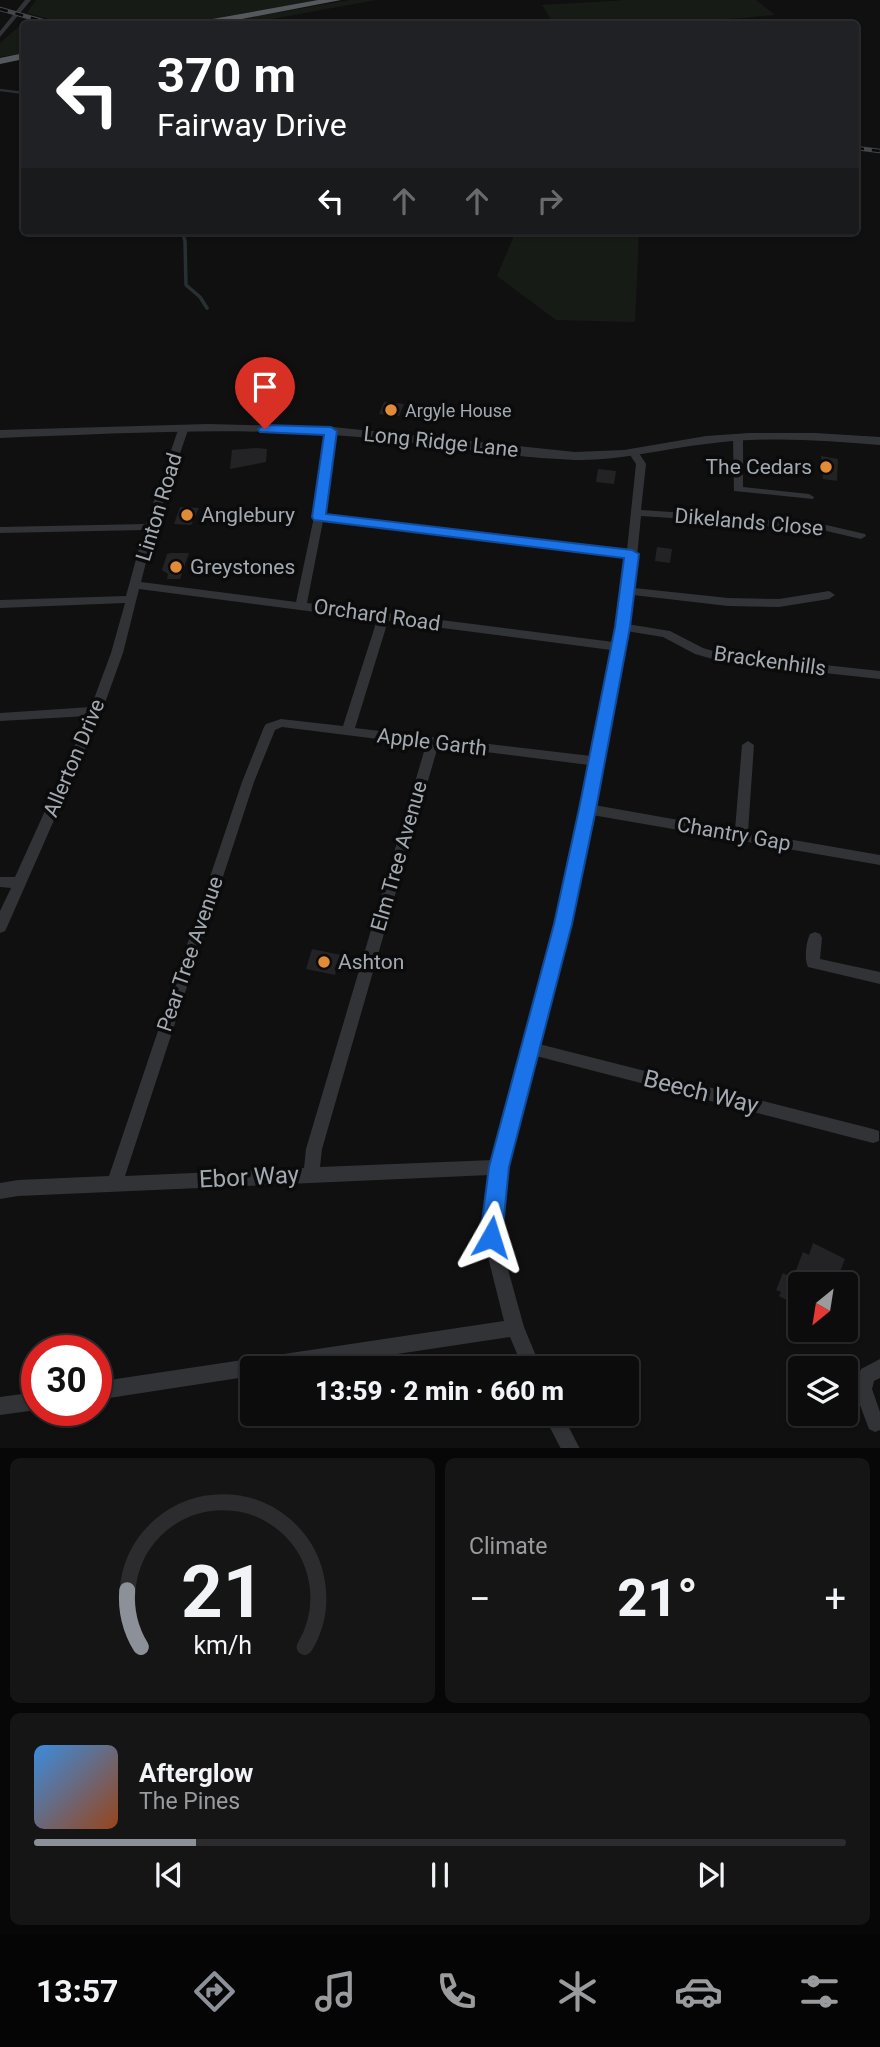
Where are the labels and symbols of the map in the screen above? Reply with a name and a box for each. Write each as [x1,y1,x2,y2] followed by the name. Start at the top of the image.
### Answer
[235,357,295,429] pin
[405,400,512,421] place label: Argyle House
[383,402,399,418] marker: Argyle House
[362,422,520,462] street label: Long Ridge Lane
[131,450,187,564] street label: Linton Road
[706,455,812,479] place label: The Cedars
[818,459,834,475] marker: The Cedars
[201,503,295,527] place label: Anglebury
[674,504,824,540] street label: Dikelands Close
[179,507,195,523] marker: Anglebury
[190,555,295,579] place label: Greystones
[168,559,184,575] marker: Greystones
[312,594,442,636] street label: Orchard Road
[712,641,828,681] street label: Brackenhills
[38,696,110,820] street label: Allerton Drive
[376,723,488,761] street label: Apple Garth
[366,778,432,934] street label: Elm Tree Avenue
[675,812,793,856] street label: Chantry Gap
[152,873,228,1035] street label: Pear Tree Avenue
[338,950,404,974] place label: Ashton
[316,954,332,970] marker: Ashton
[641,1064,762,1120] street label: Beech Way
[198,1160,300,1194] street label: Ebor Way
[454,1200,528,1274] position arrow
[788,1272,858,1342] north arrow
[21,1335,112,1426] speed limit sign: 30

